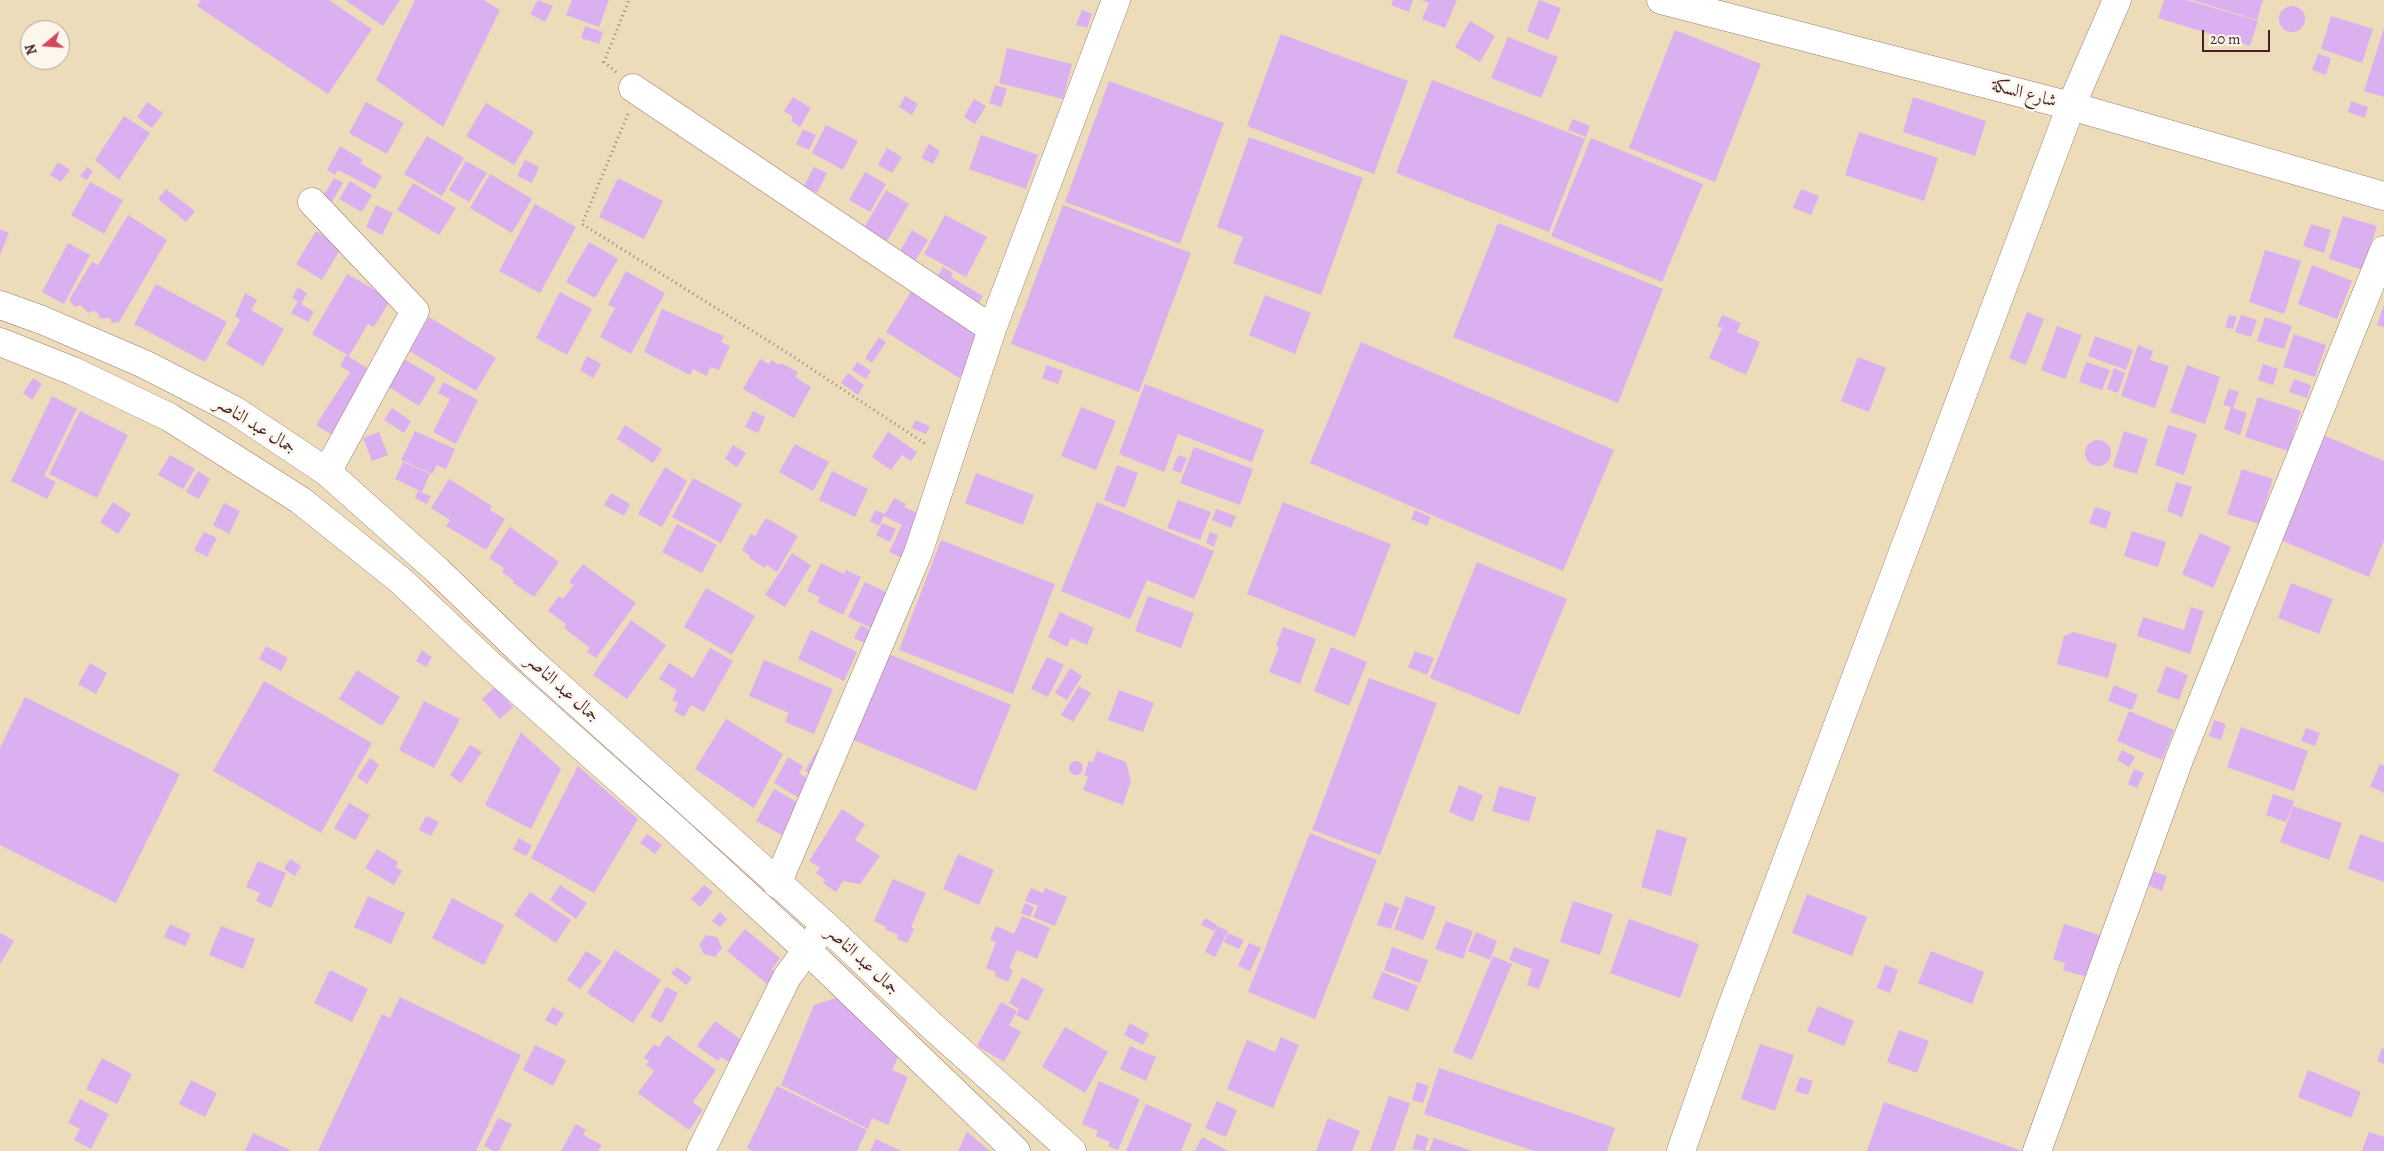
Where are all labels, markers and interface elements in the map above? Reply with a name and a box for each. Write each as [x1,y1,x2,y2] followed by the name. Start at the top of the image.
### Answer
[20,20,70,70] north arrow
[2204,20,2272,52] scale bar
[2210,29,2241,49] text: 20 m
[21,42,42,57] text: N
[1989,75,2059,113] street label: شارع السكة
[210,393,300,459] street label: جمال عبد الناصر
[521,650,603,728] street label: جمال عبد الناصر
[821,922,903,1000] street label: جمال عبد الناصر

